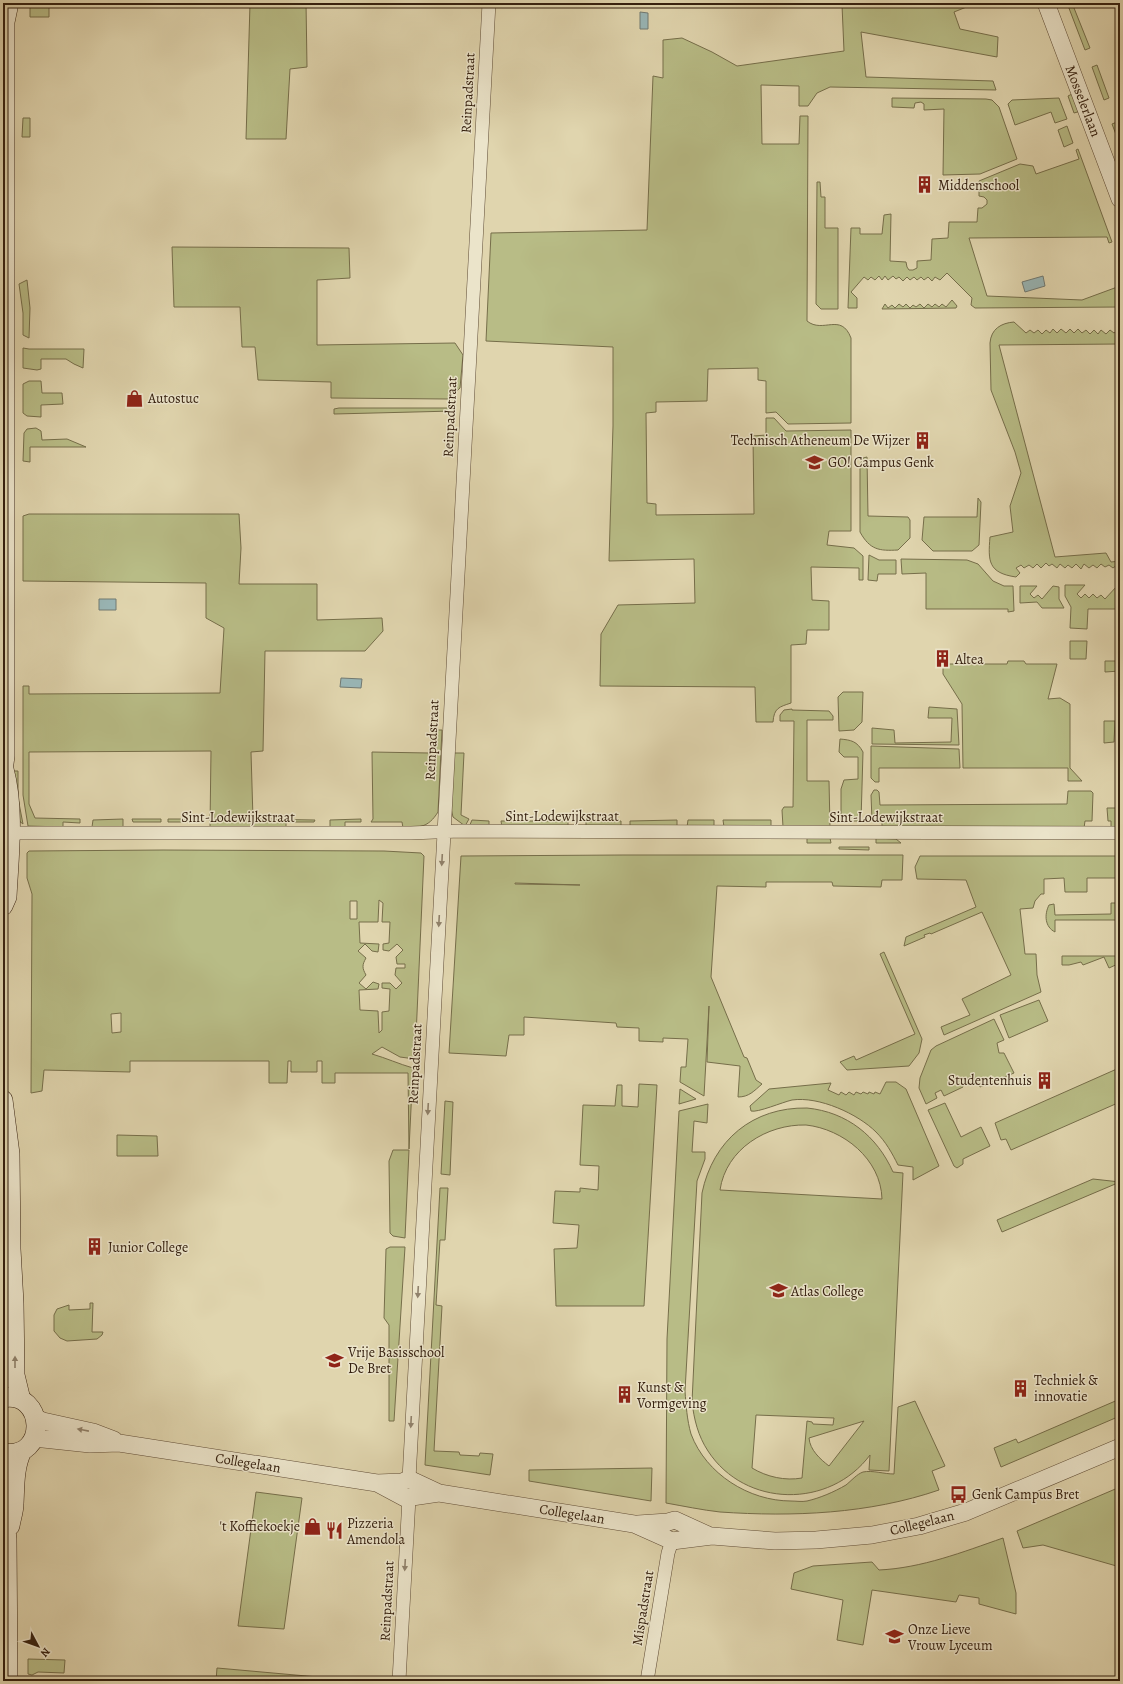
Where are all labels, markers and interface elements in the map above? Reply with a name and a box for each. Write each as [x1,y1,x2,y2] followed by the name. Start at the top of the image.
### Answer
[456,52,480,134] street label: Reinpadstraat
[1061,62,1105,140] street label: Mosselerlaan
[915,175,935,195] building icon: Middenschool
[938,176,1020,195] place label: Middenschool
[438,376,462,458] street label: Reinpadstraat
[125,388,145,408] shop icon: Autostuc
[147,389,199,408] place label: Autostuc
[913,430,933,450] building icon: Technisch Atheneum De Wijzer
[731,431,911,450] place label: Technisch Atheneum De Wijzer
[805,452,825,472] school or university icon: GO! Campus Genk
[828,453,934,472] place label: GO! Campus Genk
[932,649,952,669] building icon: Altea
[954,650,984,669] place label: Altea
[420,699,444,781] street label: Reinpadstraat
[505,807,619,826] street label: Sint-Lodewijkstraat
[181,808,295,827] street label: Sint-Lodewijkstraat
[829,808,943,827] street label: Sint-Lodewijkstraat
[439,854,445,867] one-way arrow
[435,915,442,927] one-way arrow
[403,1023,427,1105] street label: Reinpadstraat
[1035,1070,1055,1090] building icon: Studentenhuis
[948,1071,1032,1090] place label: Studentenhuis
[425,1103,432,1115] one-way arrow
[85,1237,105,1257] building icon: Junior College
[108,1238,188,1257] place label: Junior College
[768,1281,788,1301] school or university icon: Atlas College
[790,1282,864,1301] place label: Atlas College
[415,1286,422,1298] one-way arrow
[347,1343,445,1378] place label: Vrije Basisschool De Bret
[325,1350,345,1370] school or university icon: Vrije Basisschool De Bret
[12,1355,18,1368] one-way arrow
[1034,1371,1098,1406] place label: Techniek & innovatie
[636,1378,707,1413] place label: Kunst & Vormgeving
[1011,1378,1031,1398] building icon: Techniek & innovatie
[614,1385,634,1405] building icon: Kunst & Vormgeving
[408,1416,415,1428] one-way arrow
[77,1427,89,1433] one-way arrow
[214,1448,282,1478] street label: Collegelaan
[949,1484,969,1504] bus stop icon: Genk Campus Bret
[972,1485,1080,1504] place label: Genk Campus Bret
[538,1499,606,1529] street label: Collegelaan
[888,1506,957,1540] street label: Collegelaan
[346,1514,405,1549] place label: Pizzeria Amendola
[303,1516,323,1536] shop icon: 't Koffiekoekje
[219,1517,300,1536] place label: 't Koffiekoekje
[324,1521,344,1541] restaurant icon: Pizzeria Amendola
[402,1559,409,1571] one-way arrow
[375,1560,399,1642] street label: Reinpadstraat
[628,1569,658,1647] street label: Mispadstraat
[907,1620,993,1655] place label: Onze Lieve Vrouw Lyceum
[18,1626,58,1666] north arrow
[885,1627,905,1647] school or university icon: Onze Lieve Vrouw Lyceum
[37,1644,53,1660] text: N

